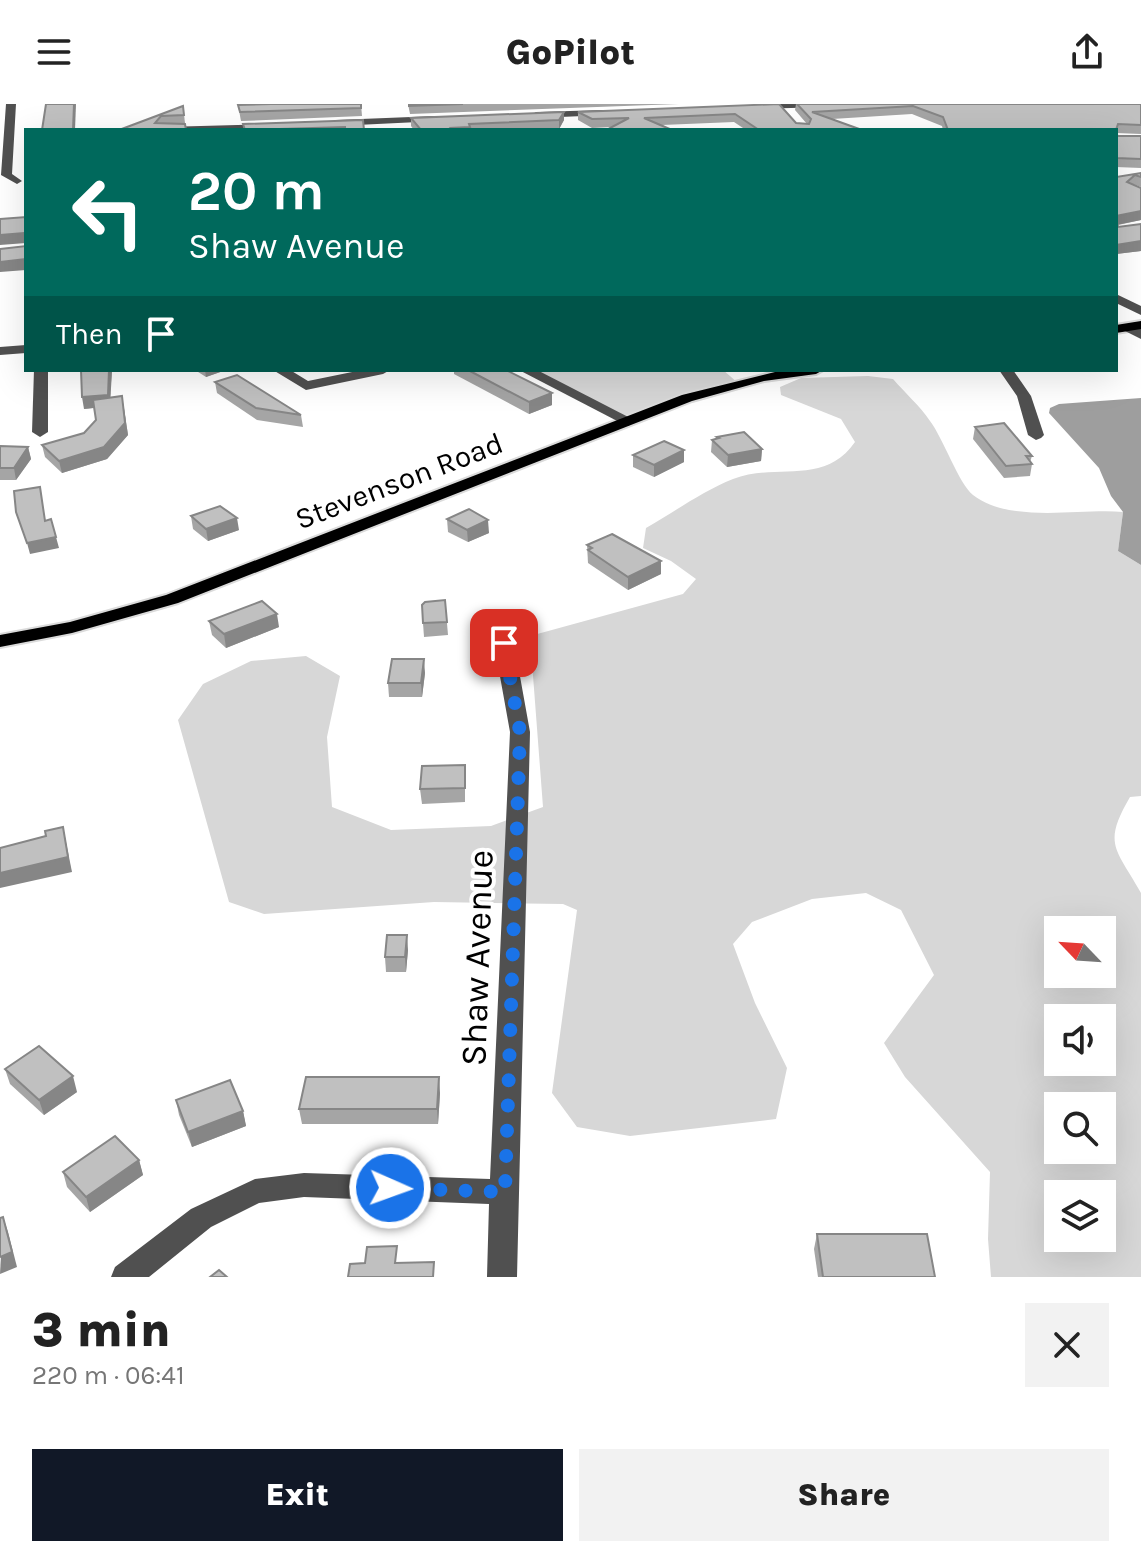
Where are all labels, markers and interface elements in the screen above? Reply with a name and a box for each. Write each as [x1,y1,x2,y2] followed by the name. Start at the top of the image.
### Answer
[32,30,76,74] icon: menu
[1065,30,1109,74] icon: share
[506,31,635,73] text: GoPilot
[188,158,325,223] text: 20 m
[56,160,160,264] icon: left
[188,225,404,267] text: Shaw Avenue
[139,312,183,356] icon: arrive
[56,316,123,352] text: Then
[290,425,508,537] street label: Stevenson Road
[470,609,538,677] pin
[482,621,526,665] icon: arrive
[452,849,502,1067] street label: Shaw Avenue
[1044,916,1116,988] north arrow
[1044,916,1116,1252] map controls
[1044,1004,1116,1076] button: sound
[1044,1092,1116,1164] button: search
[348,1146,432,1230] position arrow
[1044,1180,1116,1252] button: layers
[32,1302,171,1358] text: 3 min
[1025,1303,1109,1387] button: close
[32,1360,184,1391] text: 220 m · 06:41
[32,1449,563,1541] button: Exit
[579,1449,1109,1541] button: Share

